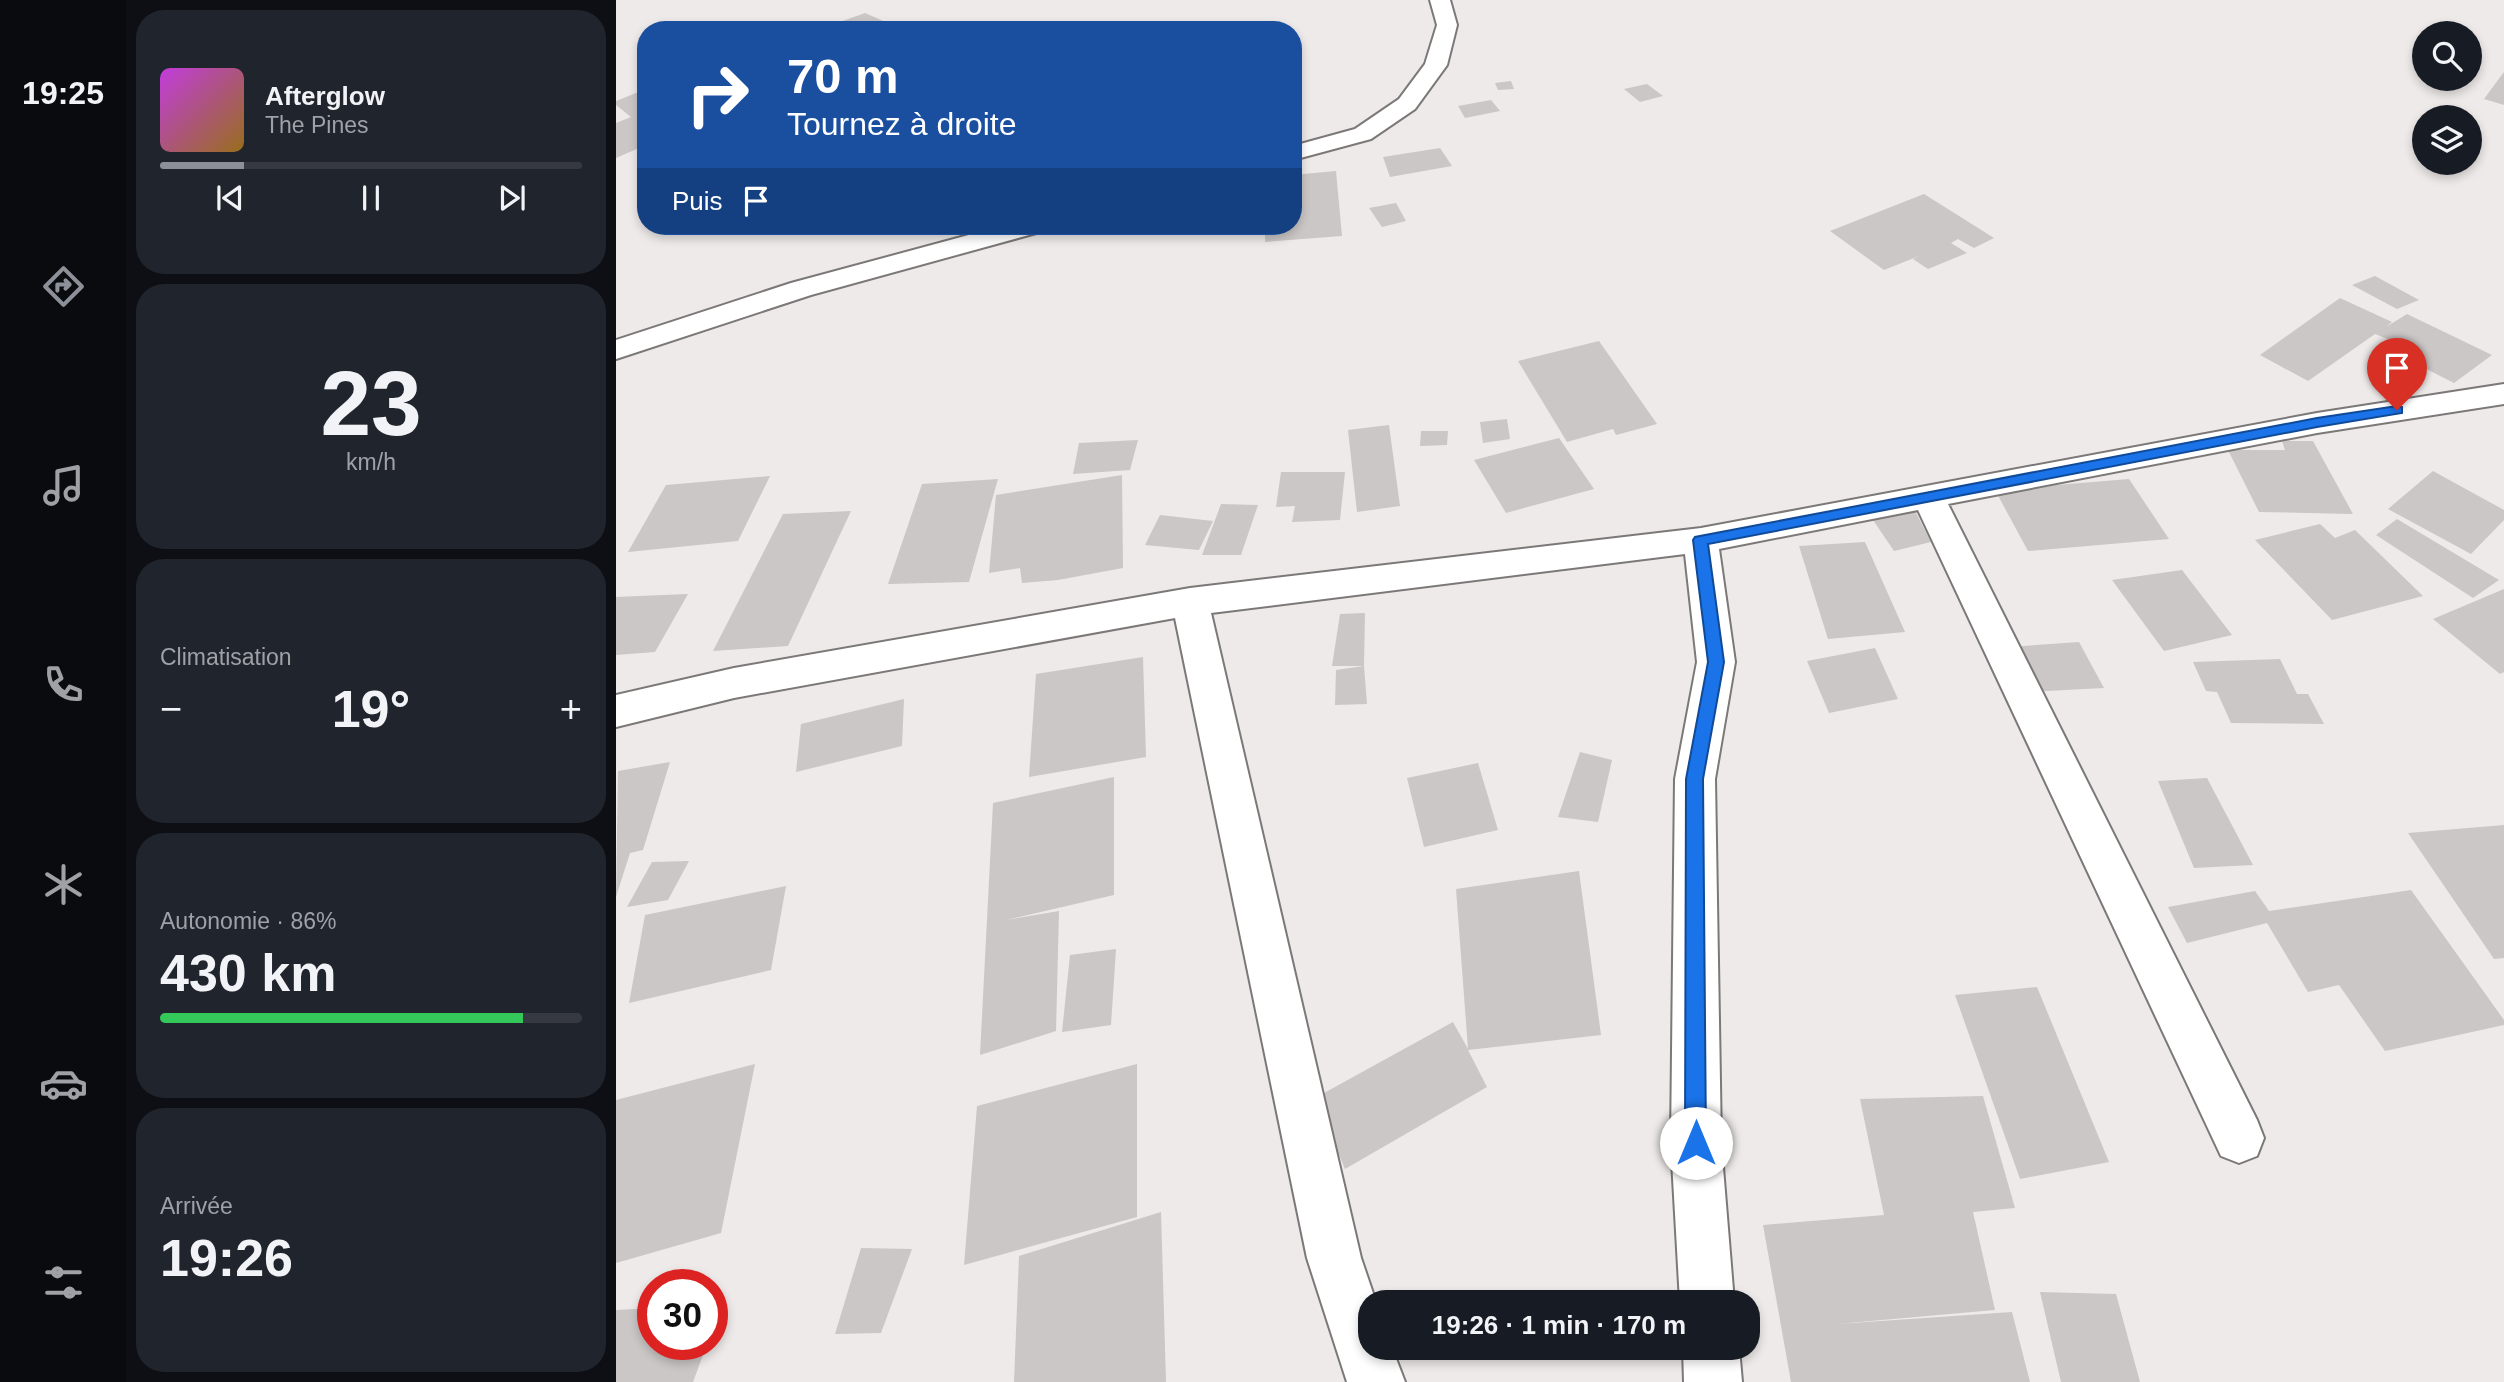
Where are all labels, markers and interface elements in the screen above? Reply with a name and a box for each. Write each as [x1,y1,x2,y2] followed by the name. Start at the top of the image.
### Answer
[2412,21,2482,175] map controls
[2412,21,2482,91] button: search
[672,49,763,140] icon: right
[787,49,899,103] text: 70 m
[22,75,104,111] text: 19:25
[265,81,385,111] text: Afterglow
[2412,105,2482,175] button: layers
[787,106,1016,142] text: Tournez à droite
[265,112,369,138] text: The Pines
[211,179,249,217] icon: previous
[352,179,390,217] icon: pause
[493,179,531,217] icon: next
[737,182,775,220] icon: arrive
[672,186,723,216] text: Puis
[39,262,88,311] icon: directions
[2367,338,2427,410] pin
[2378,349,2416,387] icon: arrive
[320,353,422,454] text: 23
[346,449,396,475] text: km/h
[39,461,88,510] icon: music
[160,644,292,670] text: Climatisation
[39,660,88,709] icon: phone
[332,680,410,738] text: 19°
[160,688,182,730] text: −
[560,688,582,730] text: +
[39,860,88,909] icon: climate
[160,908,336,934] text: Autonomie · 86%
[160,944,336,1002] text: 430 km
[39,1059,88,1108] icon: car
[1659,1106,1733,1180] position arrow
[160,1193,233,1219] text: Arrivée
[160,1229,293,1287] text: 19:26
[39,1258,88,1307] icon: filters
[637,1269,728,1360] speed limit sign: 30
[1432,1310,1686,1340] text: 19:26 · 1 min · 170 m

